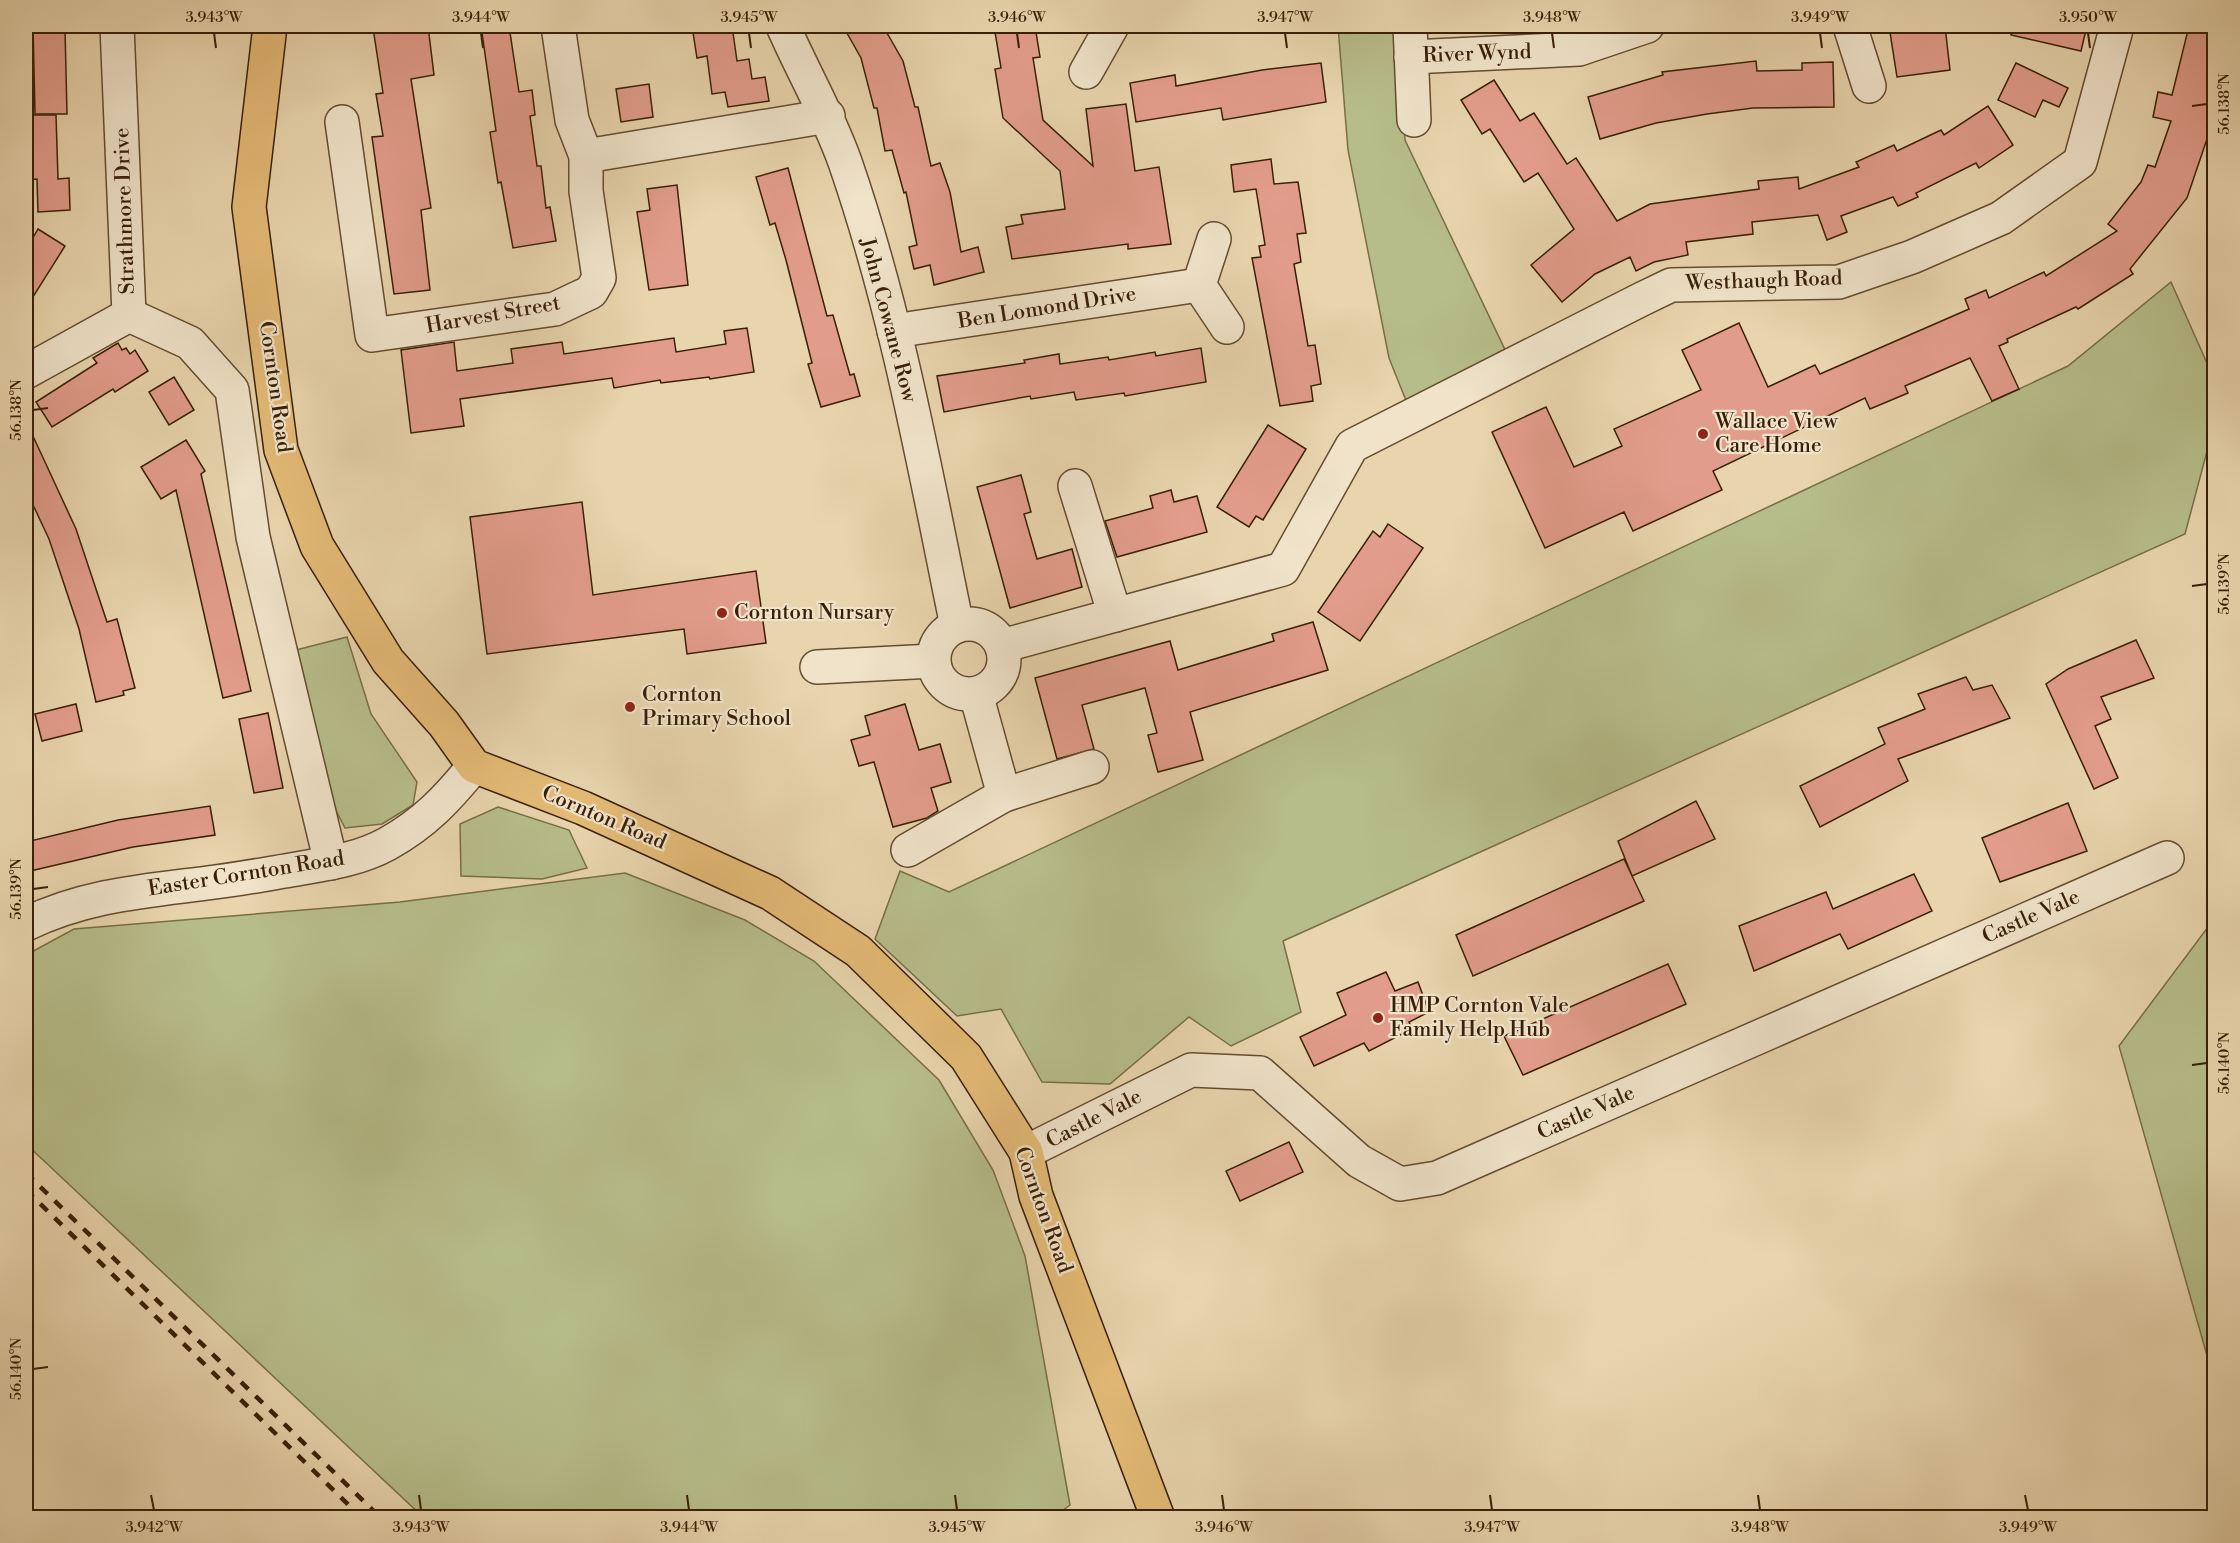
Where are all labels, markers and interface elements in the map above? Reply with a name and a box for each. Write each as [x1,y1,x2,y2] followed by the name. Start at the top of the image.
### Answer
[186,8,243,27] text: 3.943°W
[452,8,510,27] text: 3.944°W
[721,8,778,27] text: 3.945°W
[988,8,1046,27] text: 3.946°W
[1257,8,1313,27] text: 3.947°W
[1523,8,1581,27] text: 3.948°W
[1791,8,1849,27] text: 3.949°W
[2059,8,2117,27] text: 3.950°W
[1422,39,1532,69] street label: River Wynd
[2215,73,2234,135] text: 56.138°N
[109,127,141,295] street label: Strathmore Drive
[853,234,923,406] street label: John Cowane Row
[1684,265,1843,297] street label: Westhaugh Road
[955,281,1138,335] street label: Ben Lomond Drive
[424,290,563,340] street label: Harvest Street
[253,319,297,455] street label: Cornton Road
[7,379,26,441] text: 56.138°N
[1714,409,1838,459] place label: Wallace View Care Home
[1696,427,1710,441] marker: Wallace View Care Home
[2215,553,2234,615] text: 56.139°N
[734,600,895,626] place label: Cornton Nursary
[715,606,729,620] marker: Cornton Nursary
[642,682,791,732] place label: Cornton Primary School
[623,700,637,714] marker: Cornton Primary School
[538,780,670,856] street label: Cornton Road
[146,846,346,902] street label: Easter Cornton Road
[7,858,26,920] text: 56.139°N
[1978,884,2084,950] street label: Castle Vale
[1390,993,1569,1043] place label: HMP Cornton Vale Family Help Hub
[1371,1011,1385,1025] marker: HMP Cornton Vale Family Help Hub
[2215,1032,2234,1094] text: 56.140°N
[1533,1080,1639,1146] street label: Castle Vale
[1042,1084,1146,1154] street label: Castle Vale
[1008,1143,1078,1277] street label: Cornton Road
[7,1338,26,1400] text: 56.140°N
[125,1518,183,1537] text: 3.942°W
[393,1518,450,1537] text: 3.943°W
[660,1518,718,1537] text: 3.944°W
[929,1518,986,1537] text: 3.945°W
[1195,1518,1253,1537] text: 3.946°W
[1464,1518,1520,1537] text: 3.947°W
[1731,1518,1789,1537] text: 3.948°W
[1999,1518,2057,1537] text: 3.949°W

